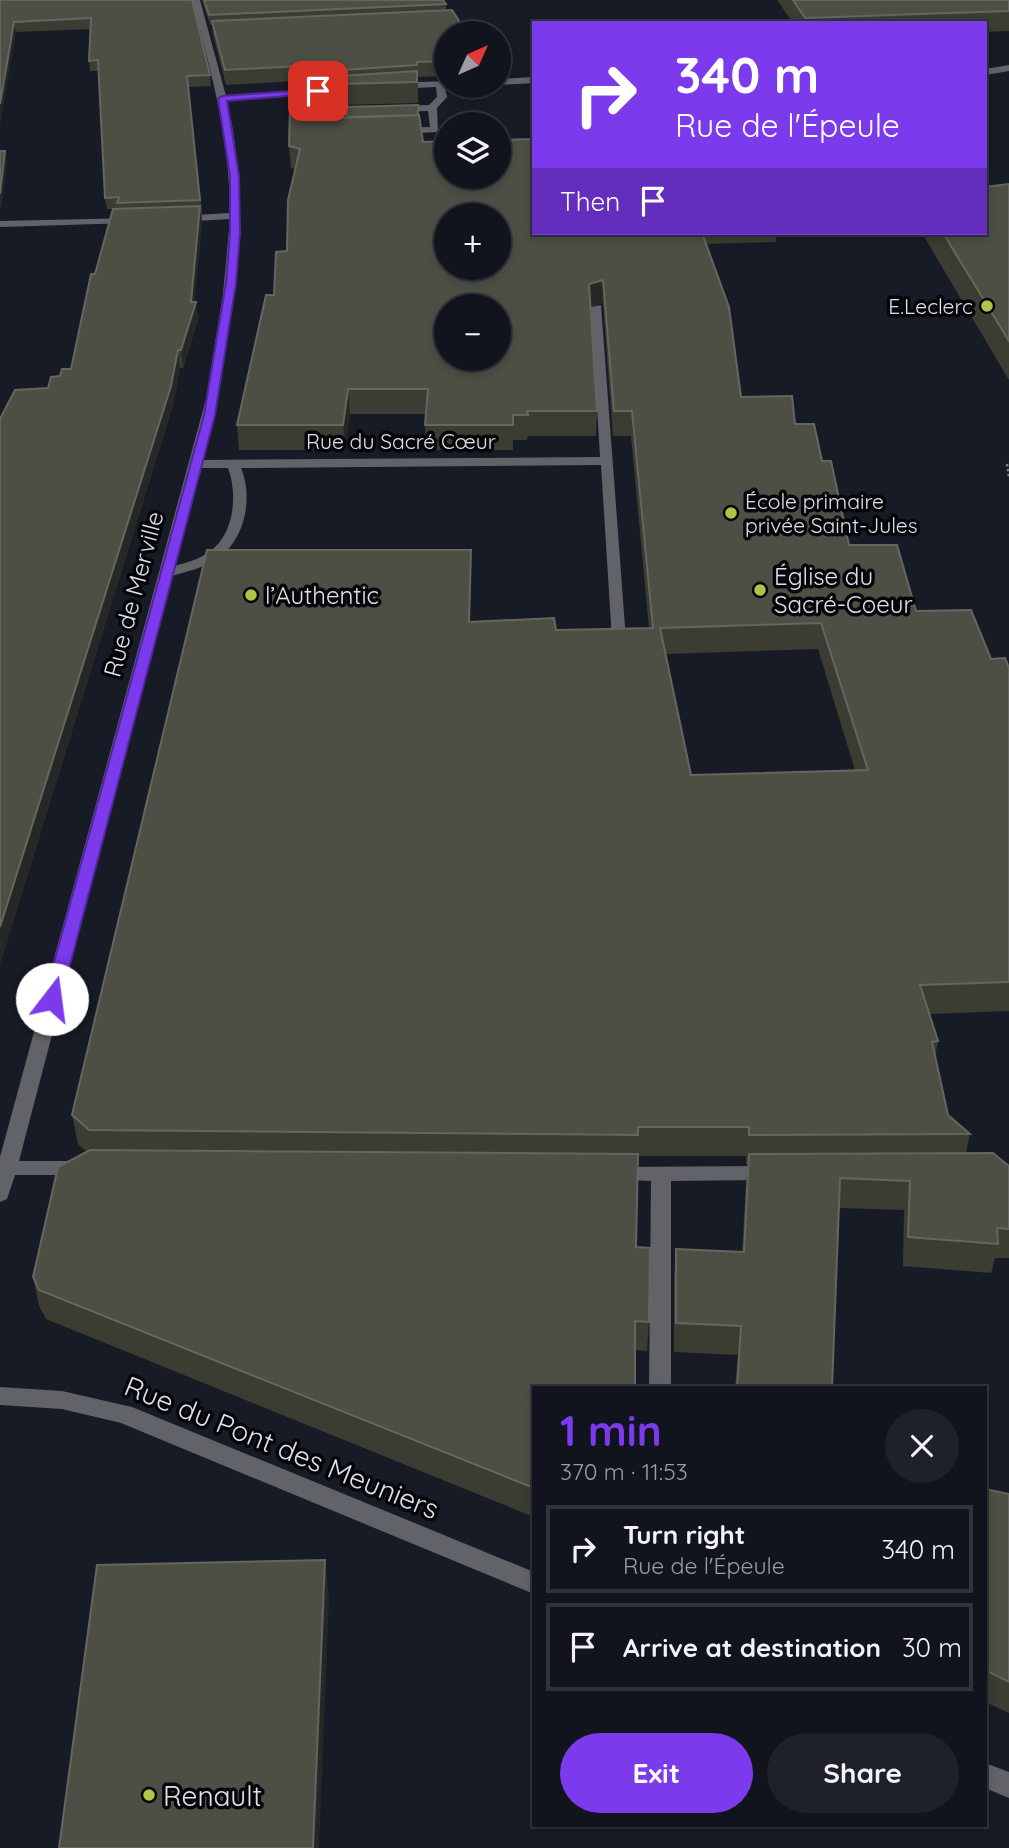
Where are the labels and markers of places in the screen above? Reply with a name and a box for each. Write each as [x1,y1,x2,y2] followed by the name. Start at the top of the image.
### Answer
[288,61,348,121] pin
[888,293,973,319] place label: E.Leclerc
[979,298,995,314] marker: E.Leclerc
[745,488,918,538] place label: École primaire privée Saint-Jules
[723,505,739,521] marker: École primaire privée Saint-Jules
[774,561,913,619] place label: Église du Sacré-Coeur
[265,580,379,610] place label: l’Authentic
[752,582,768,598] marker: Église du Sacré-Coeur
[243,587,259,603] marker: l’Authentic
[163,1778,262,1813] place label: Renault
[141,1787,157,1803] marker: Renault

